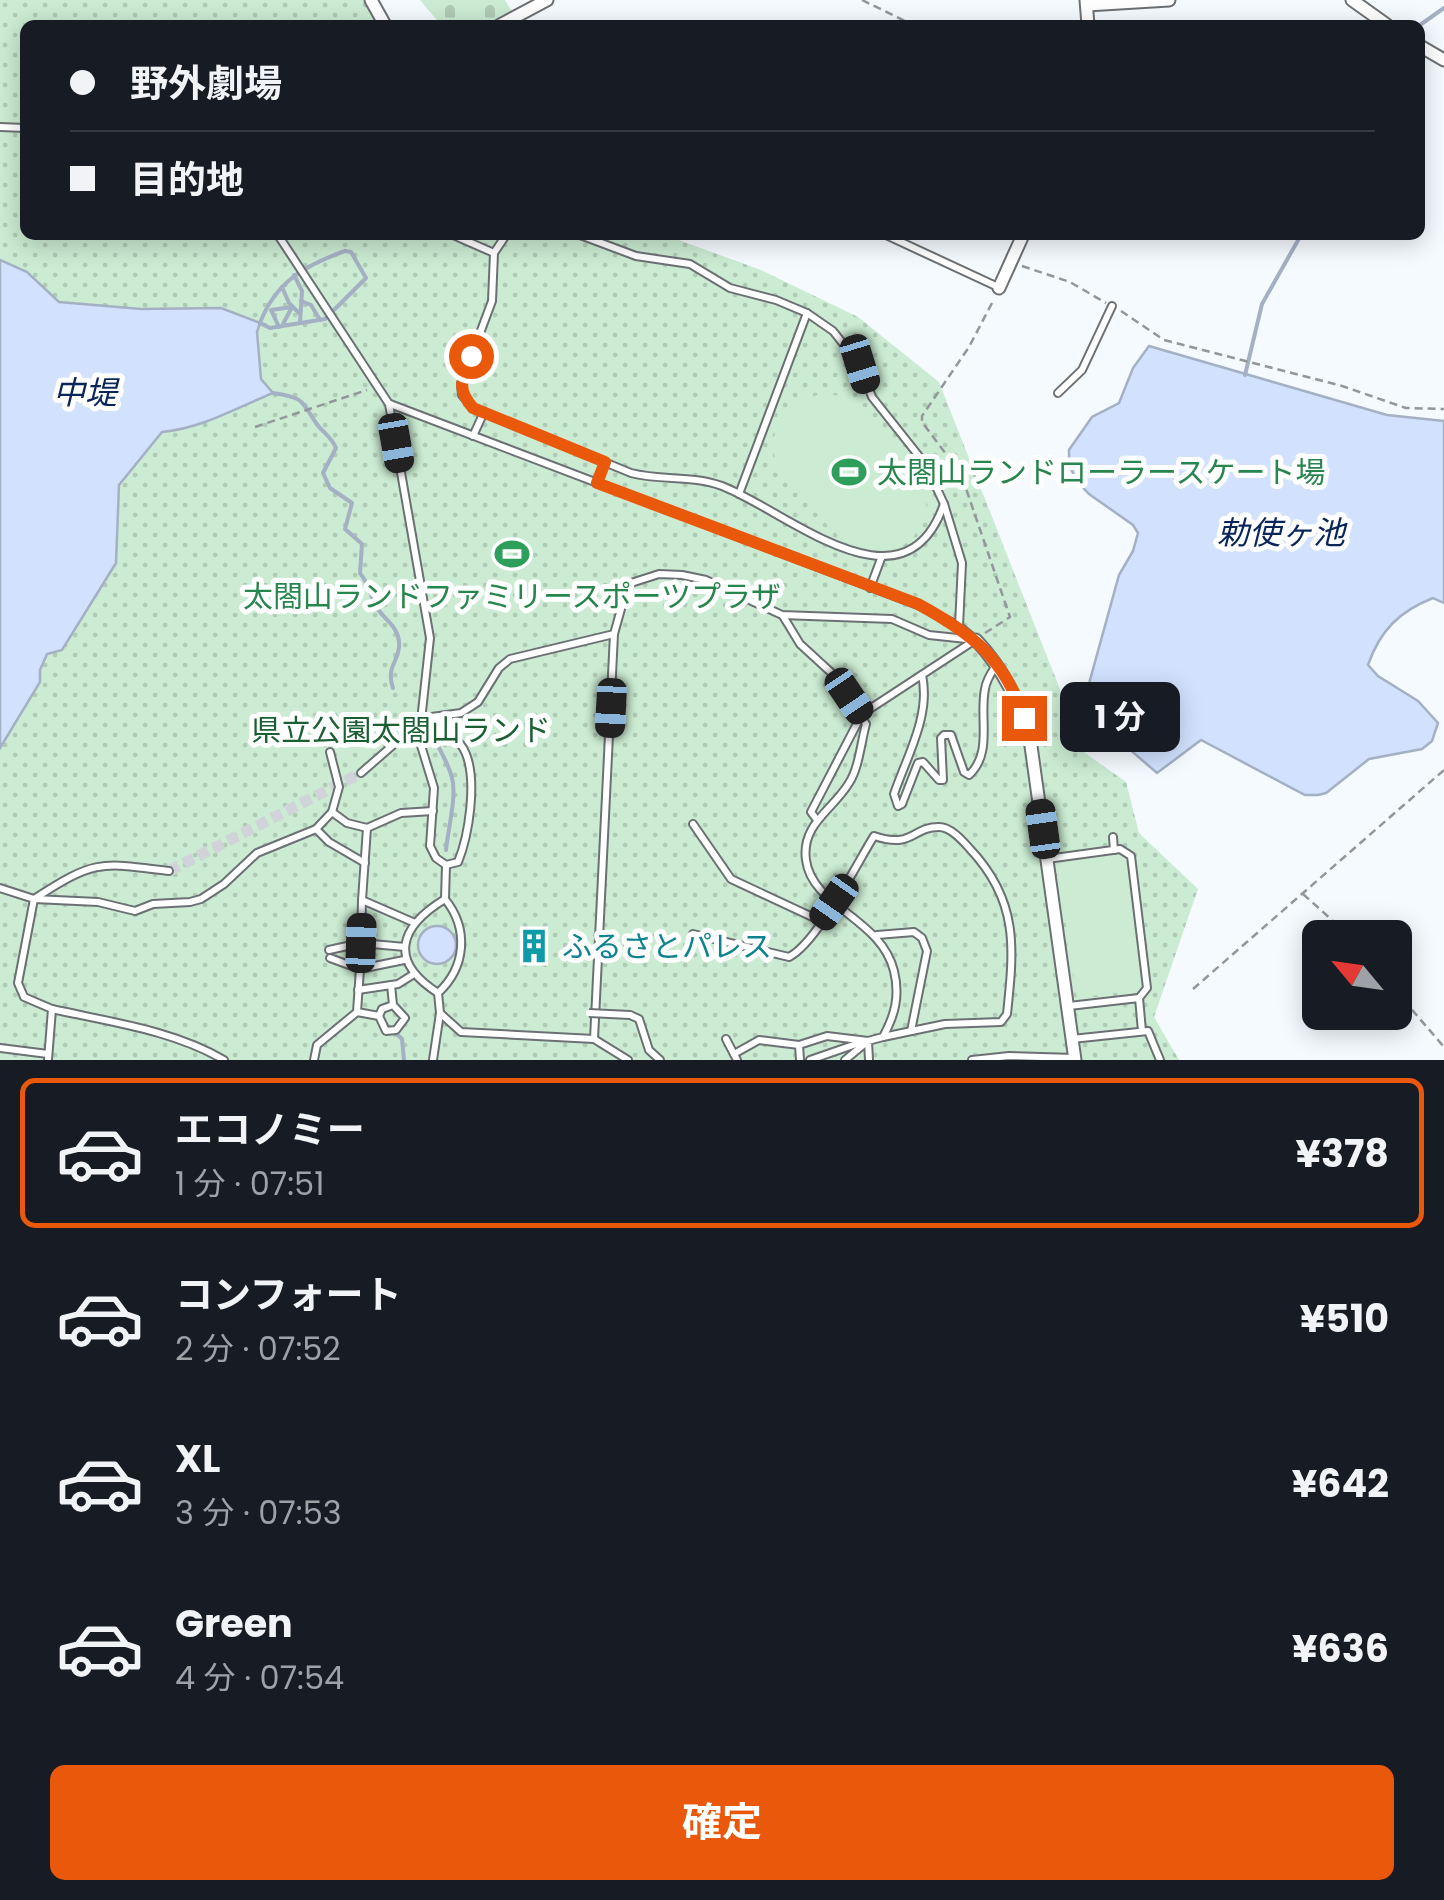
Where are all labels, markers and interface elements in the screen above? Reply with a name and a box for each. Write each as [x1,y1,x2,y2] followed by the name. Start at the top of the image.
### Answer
[130,57,282,110] text: 野外劇場
[130,153,244,206] text: 目的地
[837,331,883,397] car
[449,334,494,379] route start
[53,370,120,415] water label: 中堤
[376,411,416,475] car
[877,451,1326,494] place label: 太閤山ランドローラースケート場
[830,453,868,491] sports icon: 太閤山ランドローラースケート場
[1217,510,1348,555] water label: 勅使ヶ池
[493,535,531,573] sports icon: 太閤山ランドファミリースポーツプラザ
[243,575,781,618] place label: 太閤山ランドファミリースポーツプラザ
[820,663,878,729] car
[594,677,628,739] car
[1059,683,1179,753] callout: 1 分
[1095,694,1145,739] text: 1 分
[1002,696,1047,741] route end
[251,709,551,752] park label: 県立公園太閤山ランド
[1024,797,1062,861] car
[805,869,863,935] car
[345,912,377,974] car
[1302,920,1412,1030] north arrow
[1302,920,1412,1030] map controls
[562,925,772,968] place label: ふるさとパレス
[515,927,553,965] building icon: ふるさとパレス
[175,1103,365,1156] text: エコノミー
[55,1108,145,1198] icon: car
[1296,1127,1389,1180] text: ¥378
[175,1161,324,1206] text: 1 分 · 07:51
[175,1268,402,1321] text: コンフォート
[55,1273,145,1363] icon: car
[1300,1292,1389,1345] text: ¥510
[175,1326,341,1371] text: 2 分 · 07:52
[175,1432,220,1485] text: XL
[55,1438,145,1528] icon: car
[1292,1457,1389,1510] text: ¥642
[175,1490,342,1535] text: 3 分 · 07:53
[175,1597,293,1650] text: Green
[55,1603,145,1693] icon: car
[1292,1622,1389,1675] text: ¥636
[175,1655,344,1700] text: 4 分 · 07:54
[50,1765,1394,1880] button: 確定

